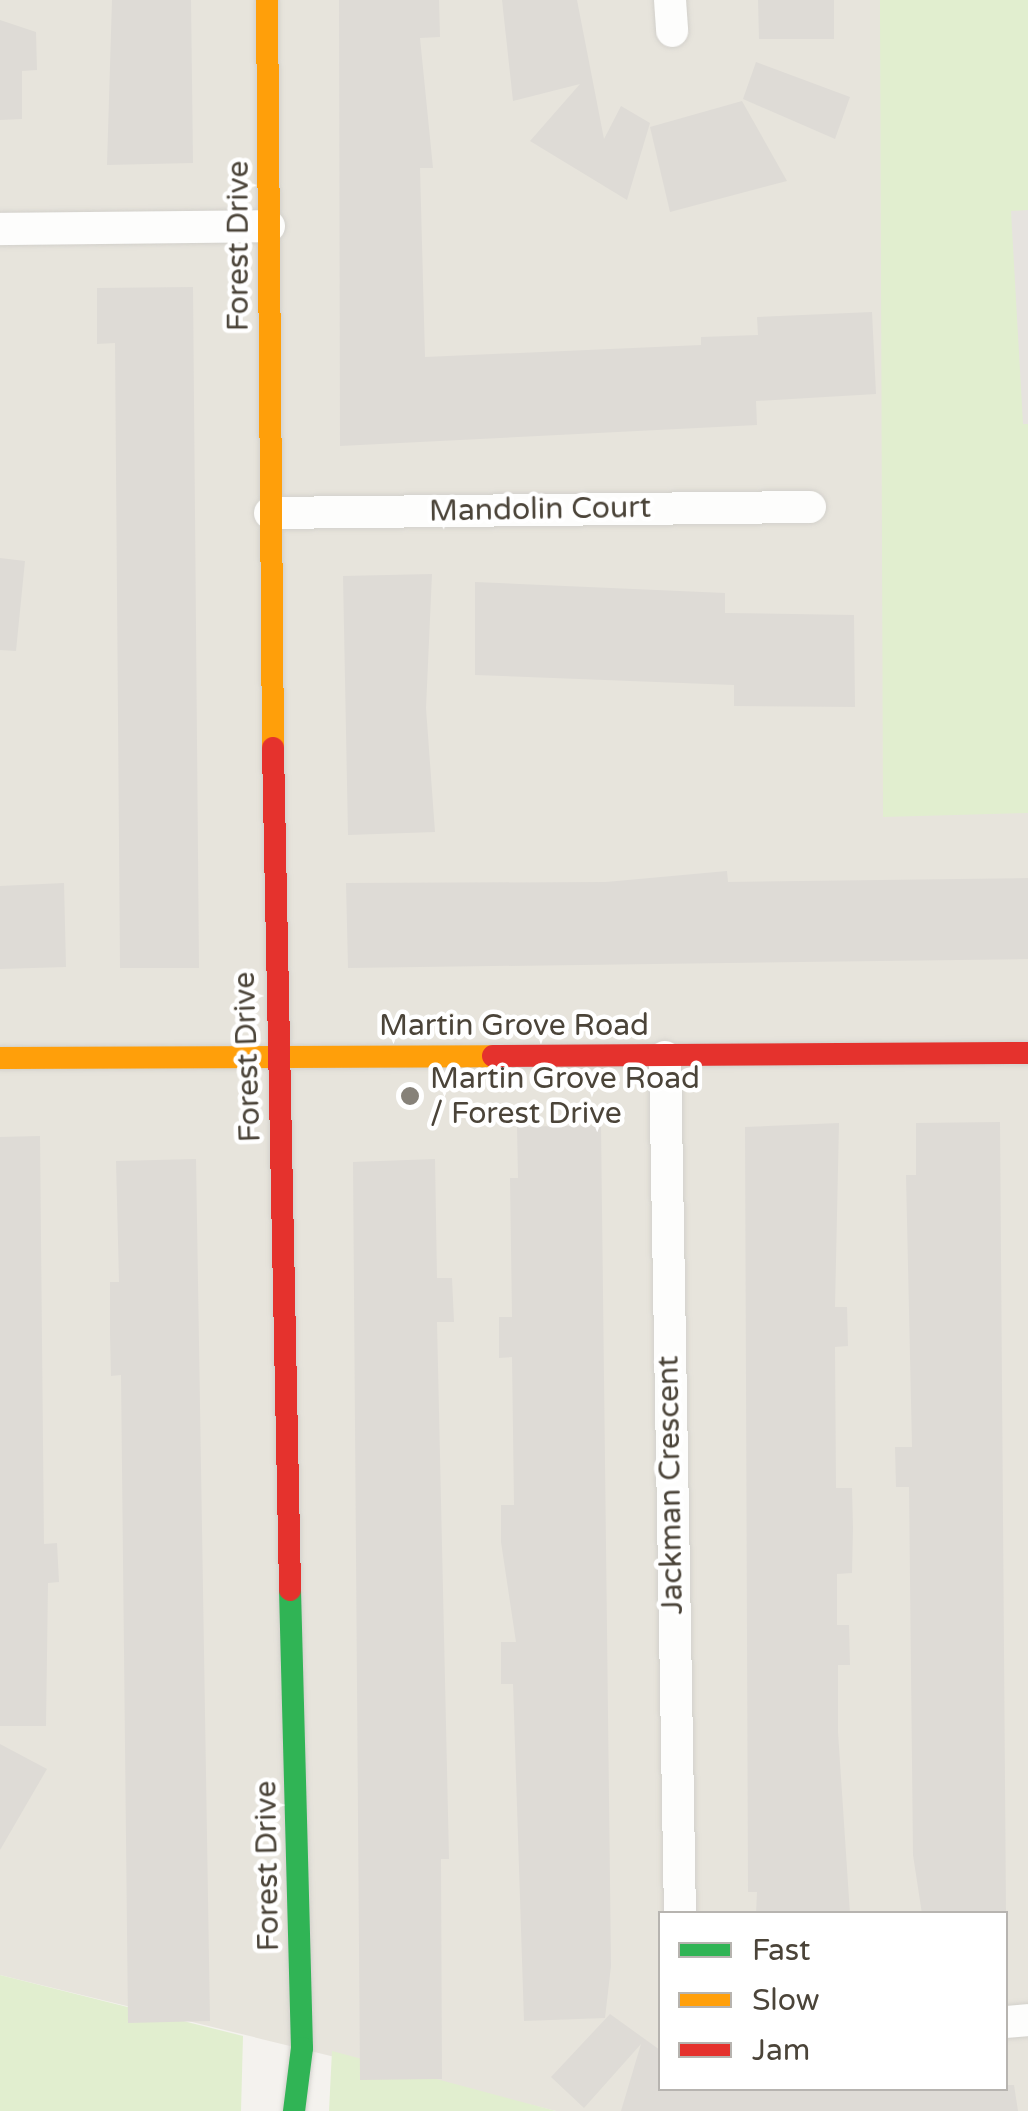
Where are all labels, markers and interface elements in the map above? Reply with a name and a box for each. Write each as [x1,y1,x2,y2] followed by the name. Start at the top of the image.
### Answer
[221,161,257,331] street label: Forest Drive
[429,490,651,530] street label: Mandolin Court
[227,971,269,1143] street label: Forest Drive
[379,1008,649,1044] street label: Martin Grove Road
[430,1061,700,1132] place label: Martin Grove Road / Forest Drive
[399,1085,421,1107] marker: Martin Grove Road / Forest Drive
[651,1355,691,1615] street label: Jackman Crescent
[249,1780,287,1952] street label: Forest Drive
[658,1911,1008,2091] legend
[752,1932,811,1969] text: Fast
[752,1982,820,2019] text: Slow
[752,2032,810,2069] text: Jam

